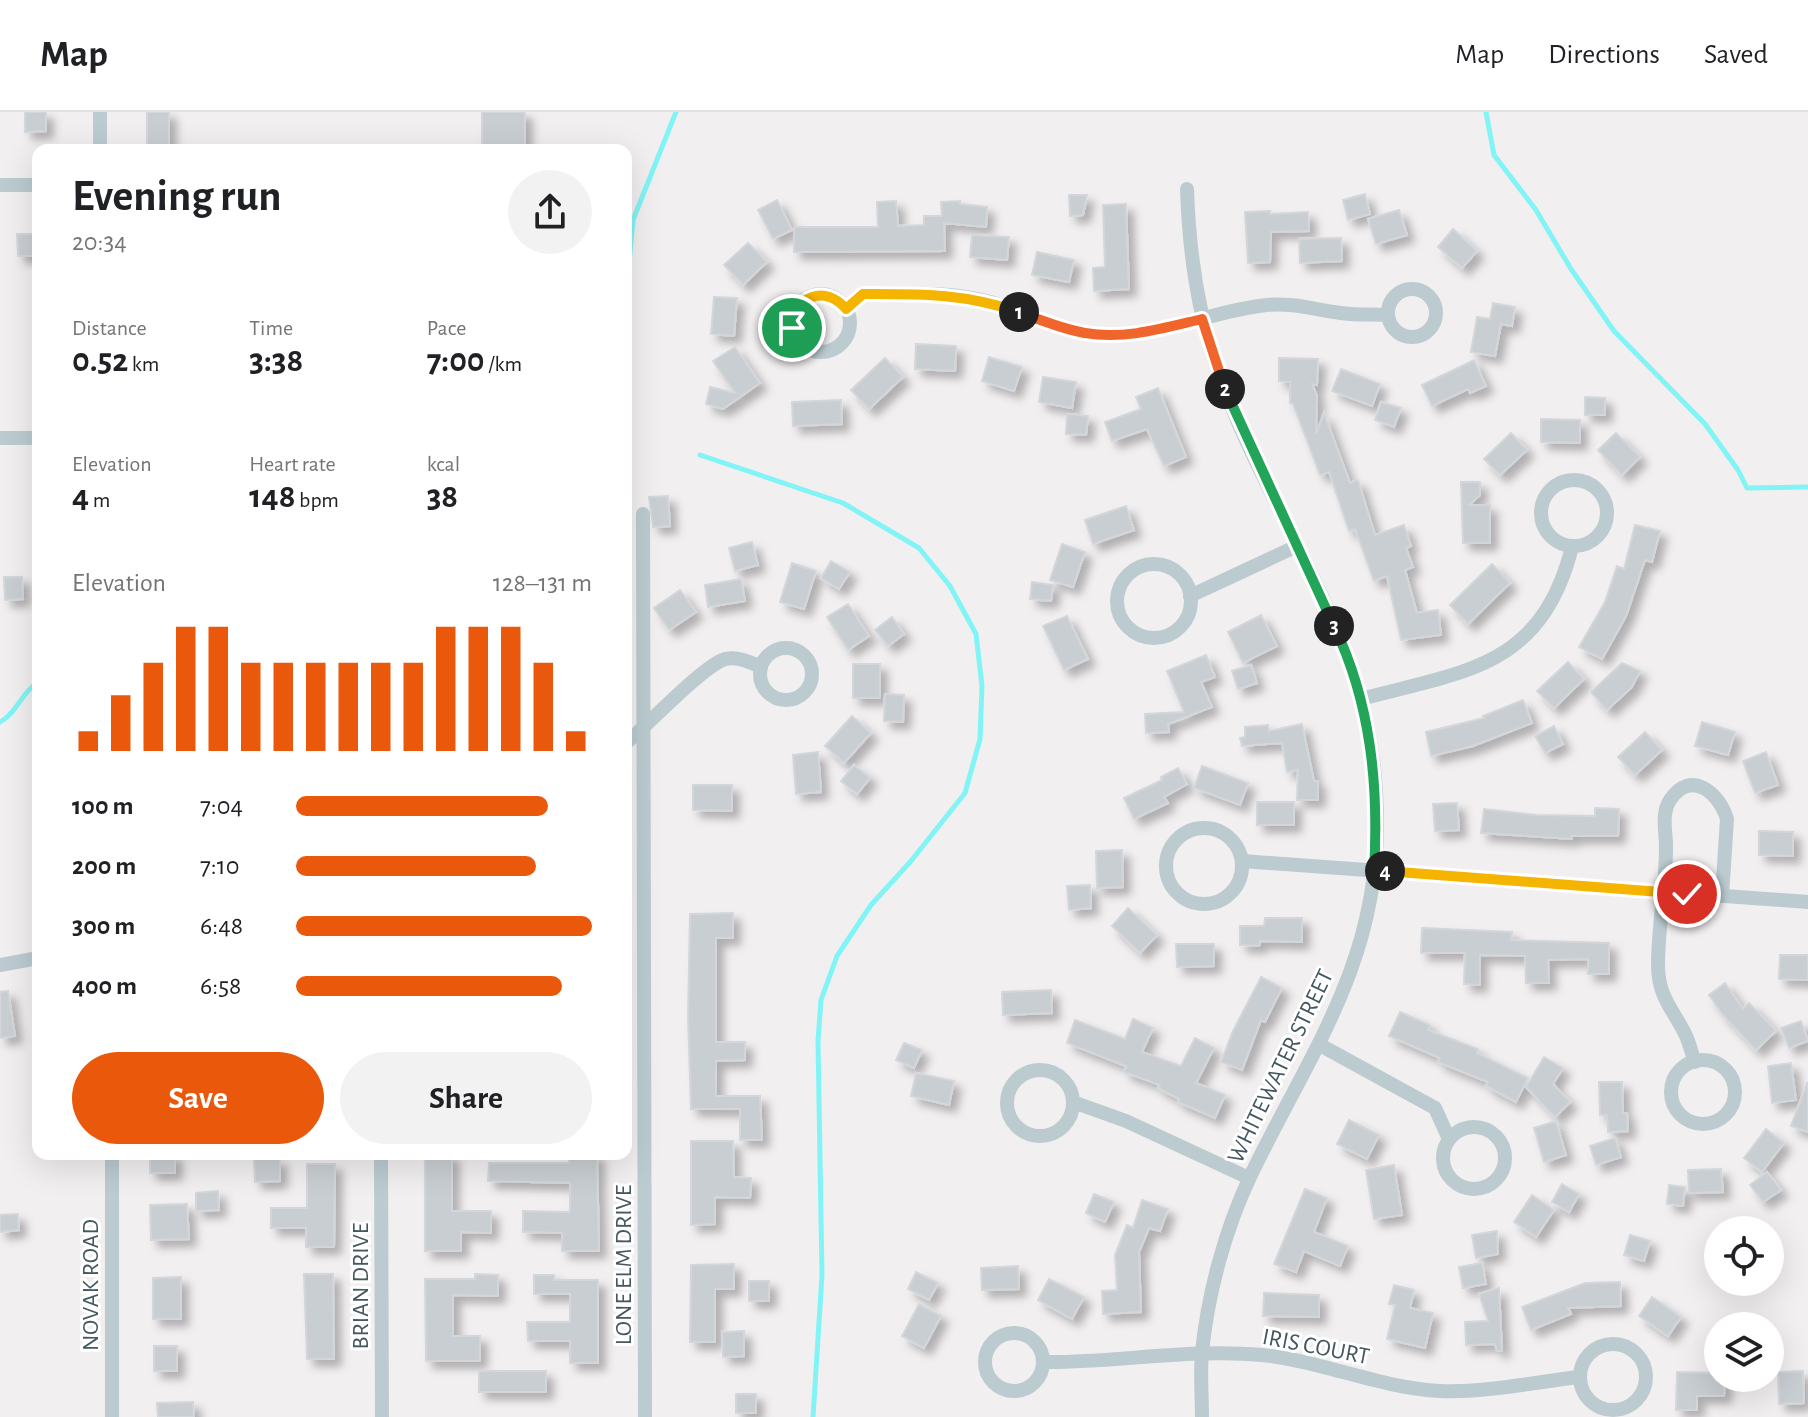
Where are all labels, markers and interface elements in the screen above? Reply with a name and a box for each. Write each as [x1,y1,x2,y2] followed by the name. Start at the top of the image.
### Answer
[40,36,108,74] text: Map
[1455,41,1504,69] text: Map
[1548,41,1660,69] text: Directions
[1704,41,1768,69] text: Saved
[508,170,592,254] button: share
[72,175,281,219] text: Evening run
[72,229,127,255] text: 20:34
[999,292,1039,332] pin: 1
[758,294,826,362] pin
[1015,301,1023,323] text: 1
[770,306,814,350] icon: arrive
[72,317,147,339] text: Distance
[249,317,293,339] text: Time
[427,317,466,339] text: Pace
[72,344,128,378] text: 0.52
[249,344,303,378] text: 3:38
[427,344,485,378] text: 7:00
[128,353,159,375] text: km
[485,353,522,375] text: /km
[1205,369,1245,409] pin: 2
[1220,378,1230,400] text: 2
[72,453,152,475] text: Elevation
[249,453,336,475] text: Heart rate
[427,453,460,475] text: kcal
[72,480,89,514] text: 4
[249,480,295,514] text: 148
[427,480,458,514] text: 38
[89,489,110,511] text: m
[295,489,339,511] text: bpm
[72,570,166,596] text: Elevation
[493,570,592,596] text: 128–131 m
[1314,606,1354,646] pin: 3
[1329,615,1339,637] text: 3
[72,793,133,819] text: 100 m
[200,793,243,819] text: 7:04
[1365,851,1405,891] pin: 4
[72,853,136,879] text: 200 m
[200,853,239,879] text: 7:10
[1379,860,1391,882] text: 4
[1653,860,1721,928] pin
[1665,872,1709,916] icon: check
[72,913,135,939] text: 300 m
[200,913,243,939] text: 6:48
[1224,966,1338,1167] street label: WHITEWATER STREET
[72,973,137,999] text: 400 m
[200,973,241,999] text: 6:58
[72,1052,324,1144] button: Save
[340,1052,592,1144] button: Share
[612,1184,636,1345] street label: LONE ELM DRIVE
[1704,1216,1784,1392] map controls
[1704,1216,1784,1296] button: locate
[79,1219,103,1351] street label: NOVAK ROAD
[349,1222,373,1349] street label: BRIAN DRIVE
[1704,1312,1784,1392] button: layers
[1260,1325,1372,1369] street label: IRIS COURT

